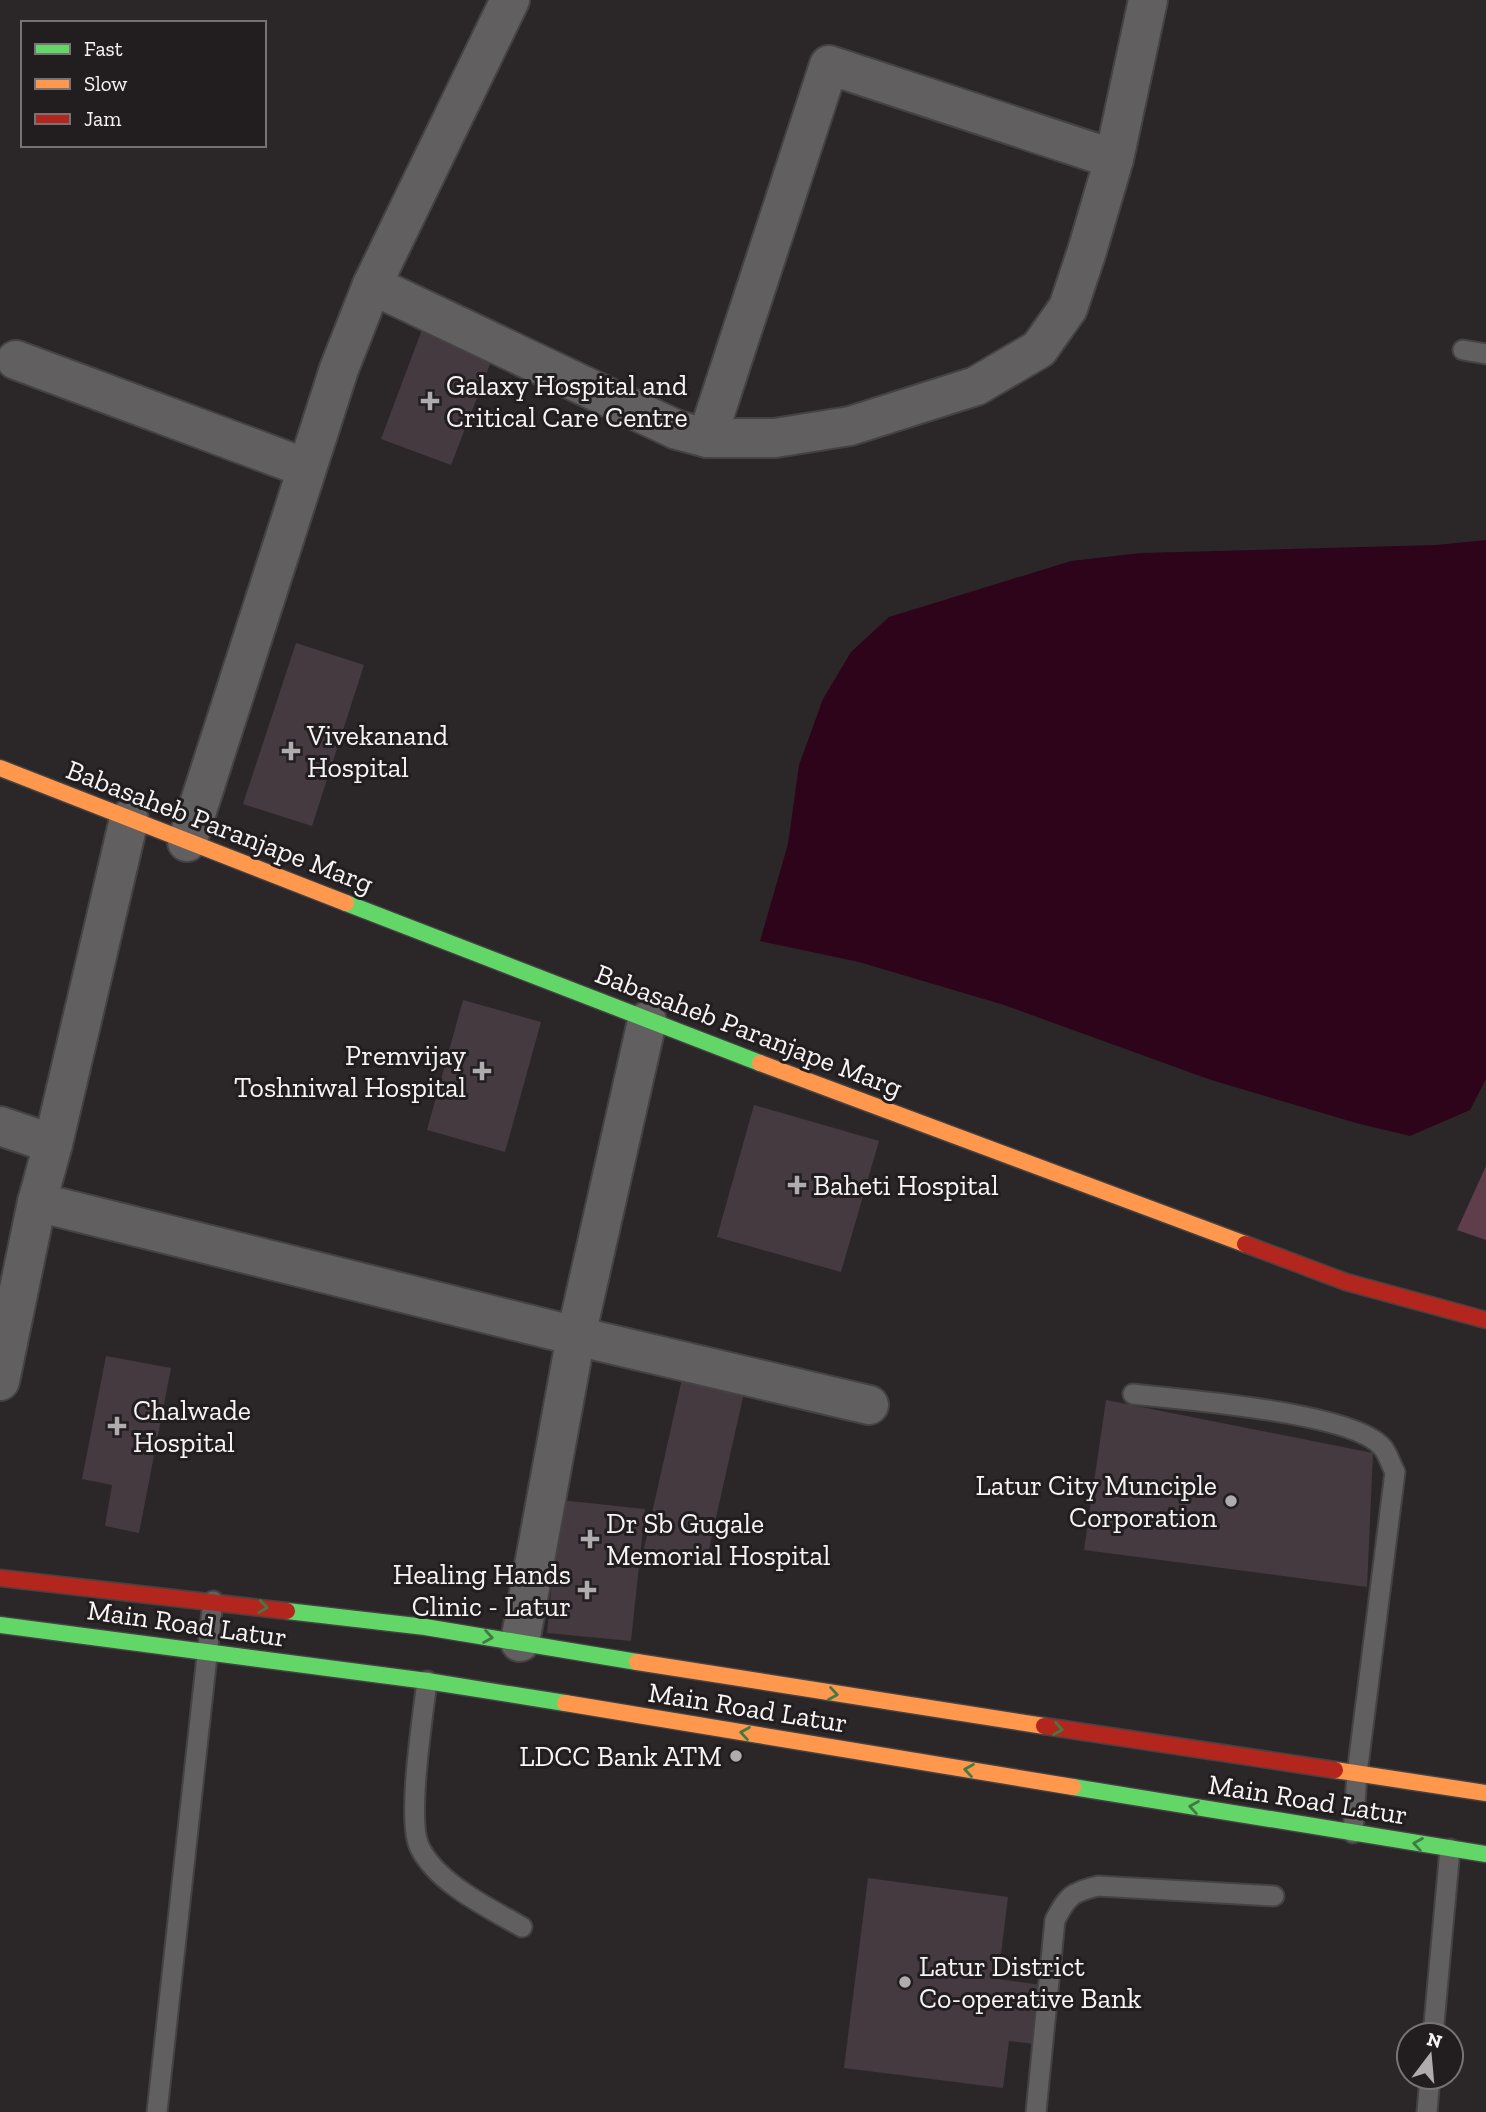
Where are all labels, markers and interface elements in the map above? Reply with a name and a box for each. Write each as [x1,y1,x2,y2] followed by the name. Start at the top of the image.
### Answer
[21,21,266,147] legend
[84,36,123,61] text: Fast
[84,71,127,96] text: Slow
[84,106,121,131] text: Jam
[446,369,688,434] place label: Galaxy Hospital and Critical Care Centre
[420,391,440,411] marker: Galaxy Hospital and Critical Care Centre
[306,719,448,784] place label: Vivekanand Hospital
[281,741,301,761] marker: Vivekanand Hospital
[62,753,378,900] street label: Babasaheb Paranjape Marg
[591,957,907,1104] street label: Babasaheb Paranjape Marg
[234,1039,467,1104] place label: Premvijay Toshniwal Hospital
[472,1061,492,1081] marker: Premvijay Toshniwal Hospital
[813,1169,999,1202] place label: Baheti Hospital
[787,1175,807,1195] marker: Baheti Hospital
[133,1394,251,1459] place label: Chalwade Hospital
[107,1416,127,1436] marker: Chalwade Hospital
[975,1469,1217,1534] place label: Latur City Munciple Corporation
[1223,1493,1239,1509] marker: Latur City Munciple Corporation
[606,1507,830,1572] place label: Dr Sb Gugale Memorial Hospital
[580,1529,600,1549] marker: Dr Sb Gugale Memorial Hospital
[393,1558,571,1623] place label: Healing Hands Clinic - Latur
[577,1580,597,1600] marker: Healing Hands Clinic - Latur
[85,1593,289,1654] street label: Main Road Latur
[257,1600,268,1615] one-way arrow
[482,1629,494,1644] one-way arrow
[646,1675,850,1740] street label: Main Road Latur
[828,1686,839,1701] one-way arrow
[1052,1721,1064,1736] one-way arrow
[739,1726,751,1741] one-way arrow
[519,1740,722,1773] place label: LDCC Bank ATM
[728,1748,744,1764] marker: LDCC Bank ATM
[964,1763,975,1778] one-way arrow
[1206,1767,1410,1832] street label: Main Road Latur
[1188,1800,1200,1815] one-way arrow
[1413,1837,1424,1852] one-way arrow
[919,1950,1142,2015] place label: Latur District Co-operative Bank
[897,1974,913,1990] marker: Latur District Co-operative Bank
[1395,2021,1465,2091] north arrow
[1424,2027,1445,2053] text: N

